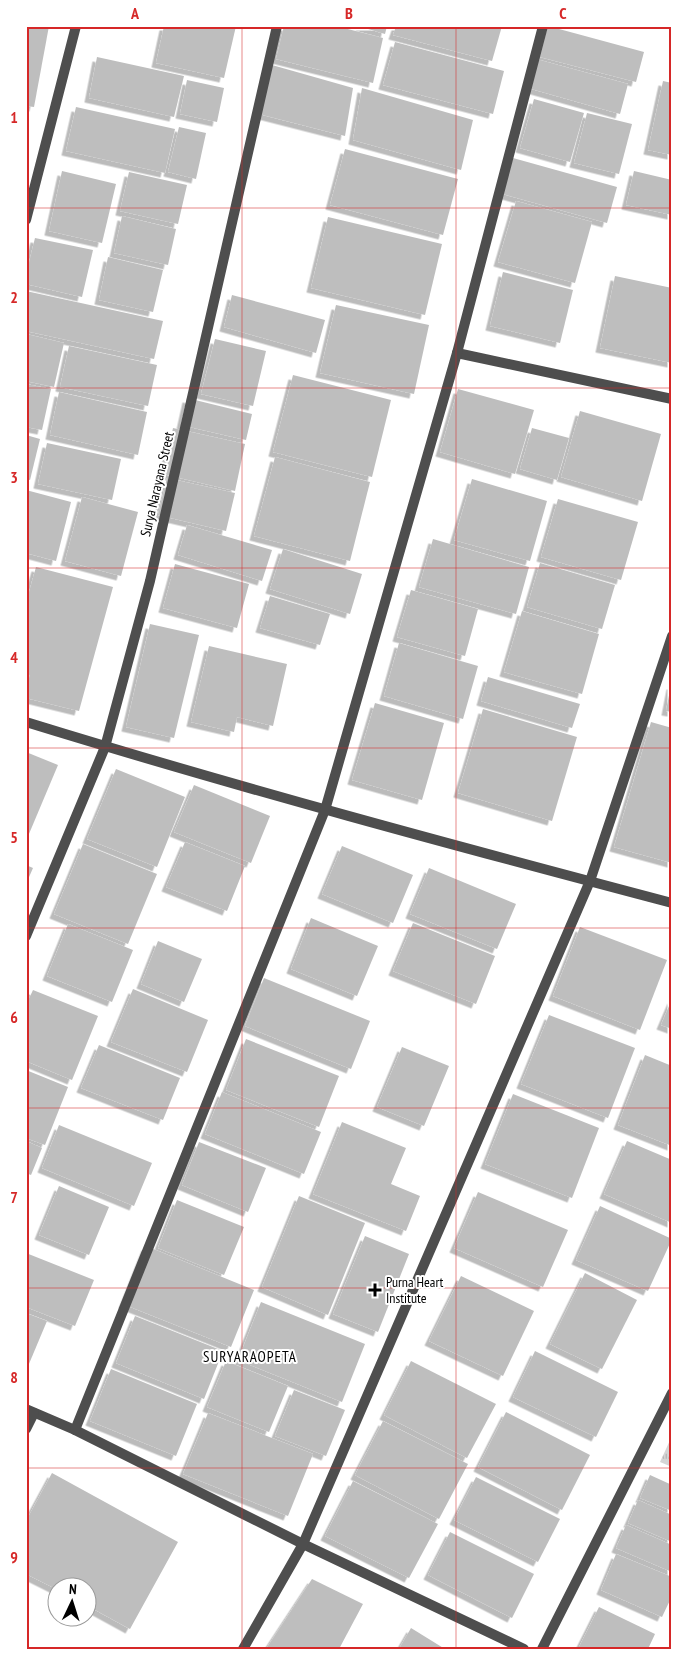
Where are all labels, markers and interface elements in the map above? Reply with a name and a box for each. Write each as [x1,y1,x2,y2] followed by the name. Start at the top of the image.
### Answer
[130,3,140,23] text: A
[345,3,353,23] text: B
[559,3,567,23] text: C
[10,107,18,127] text: 1
[10,287,18,307] text: 2
[136,430,178,538] street label: Surya Narayana Street
[10,467,18,487] text: 3
[10,647,18,667] text: 4
[10,827,18,847] text: 5
[10,1007,18,1027] text: 6
[10,1187,18,1207] text: 7
[386,1273,444,1307] place label: Purna Heart Institute
[368,1283,382,1297] marker: Purna Heart Institute
[203,1347,297,1366] district label: SURYARAOPETA
[10,1367,18,1387] text: 8
[10,1547,18,1567] text: 9
[48,1578,98,1628] north arrow
[69,1580,77,1598] text: N

